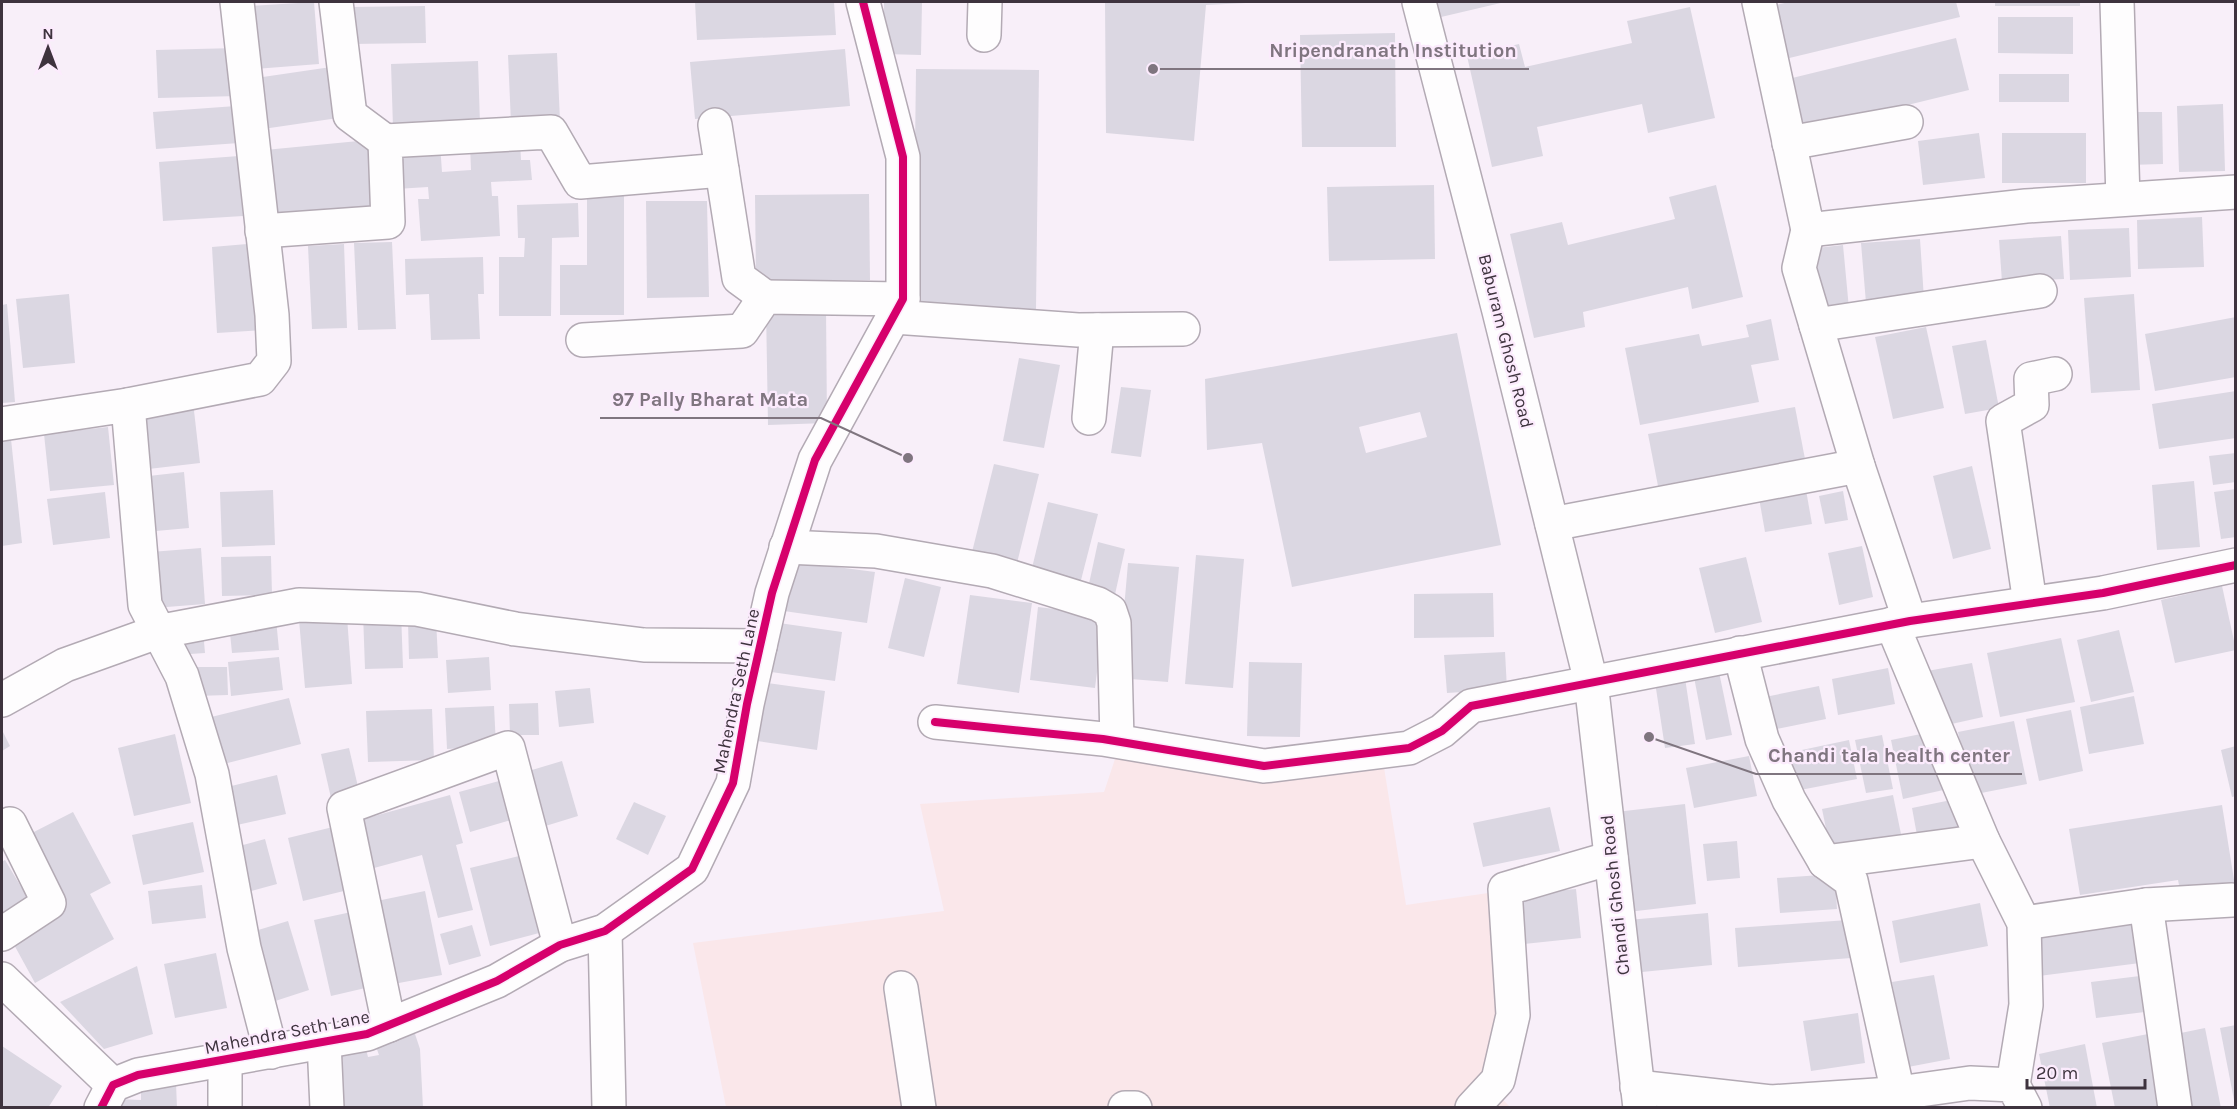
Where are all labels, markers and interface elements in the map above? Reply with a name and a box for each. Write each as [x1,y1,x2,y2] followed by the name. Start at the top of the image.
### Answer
[18,18,78,78] north arrow
[42,24,54,43] text: N
[1257,31,1529,69] callout: Nripendranath Institution
[1269,39,1517,62] text: Nripendranath Institution
[1474,252,1538,430] street label: Baburam Ghosh Road
[600,380,821,418] callout: 97 Pally Bharat Mata
[612,388,808,411] text: 97 Pally Bharat Mata
[708,607,764,775] street label: Mahendra Seth Lane
[1756,736,2022,774] callout: Chandi tala health center
[1768,744,2010,767] text: Chandi tala health center
[1596,814,1634,976] street label: Chandi Ghosh Road
[202,1005,372,1059] street label: Mahendra Seth Lane
[2027,1052,2146,1090] scale bar
[2036,1062,2078,1084] text: 20 m

